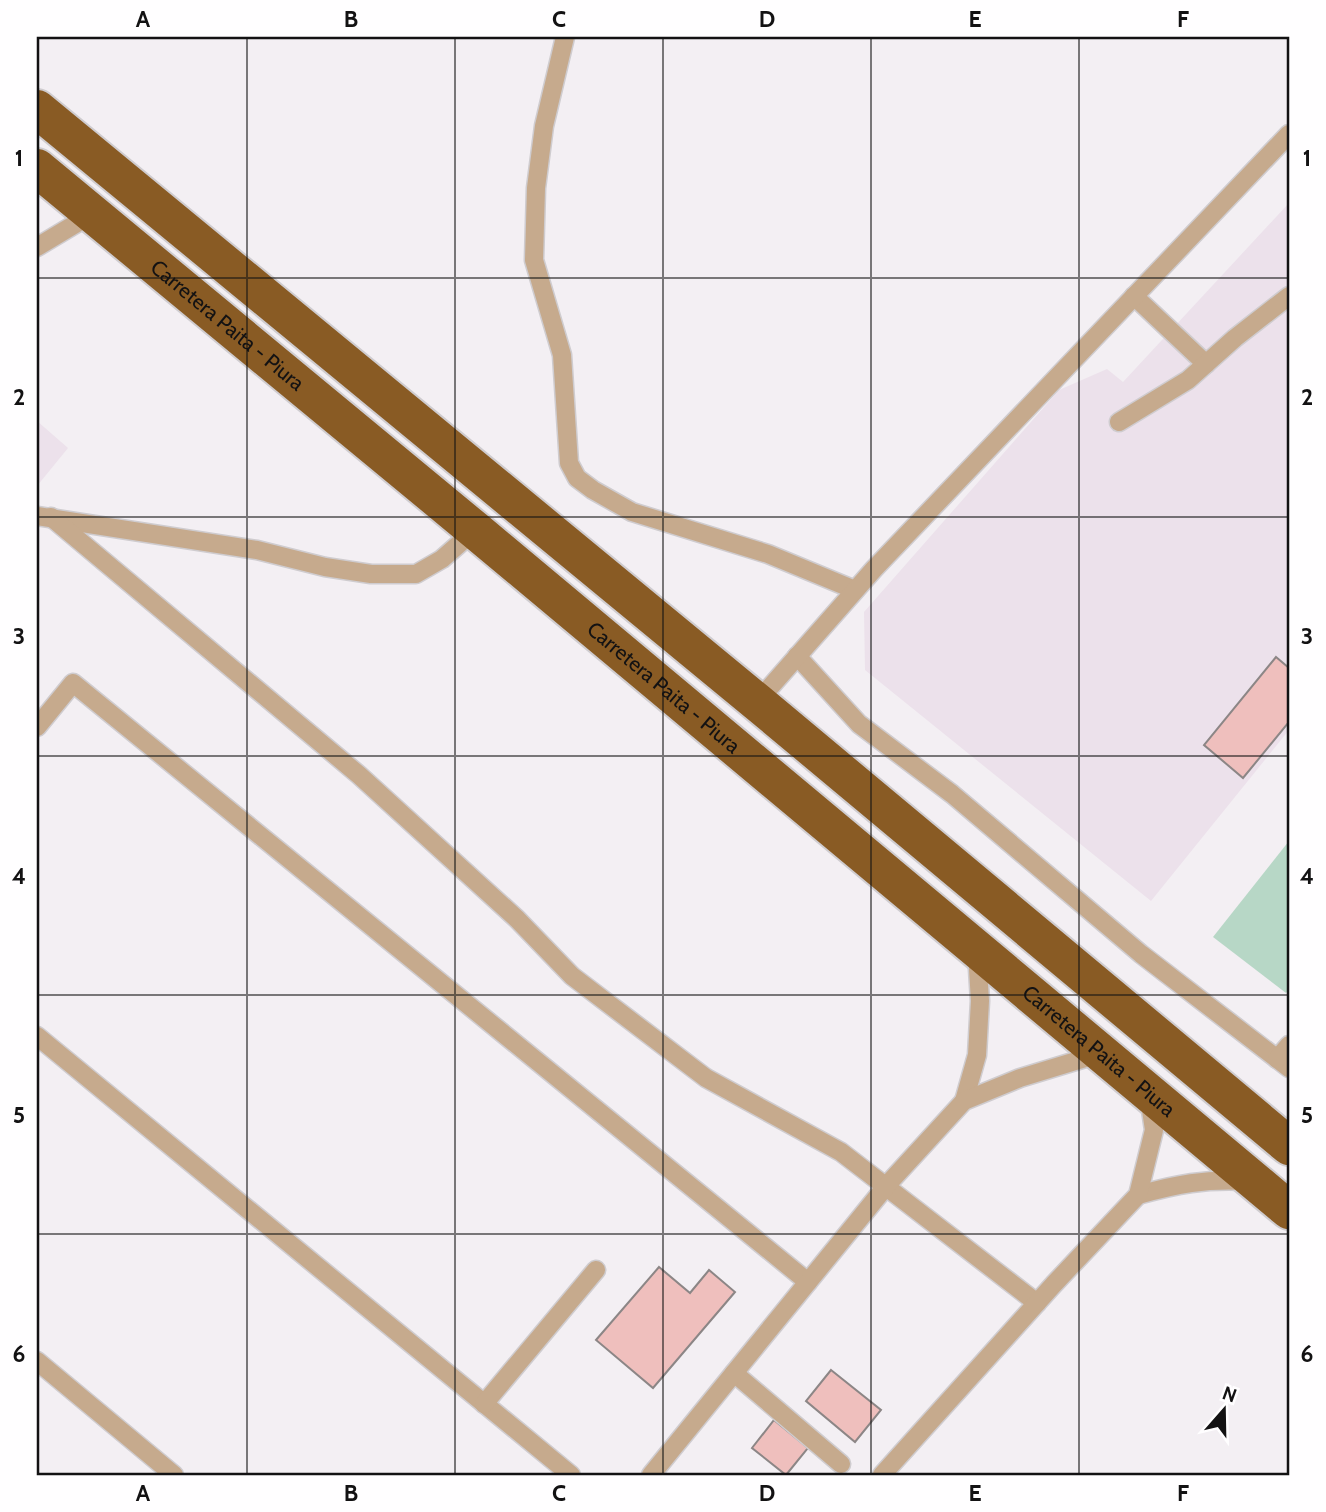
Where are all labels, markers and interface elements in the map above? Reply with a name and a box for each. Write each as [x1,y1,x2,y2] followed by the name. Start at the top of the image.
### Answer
[136,5,151,33] text: A
[344,5,358,33] text: B
[552,5,566,33] text: C
[759,5,775,33] text: D
[968,5,982,33] text: E
[1177,5,1189,33] text: F
[15,144,23,172] text: 1
[1303,144,1311,172] text: 1
[146,254,310,396] street label: Carretera Paita - Piura
[13,383,25,411] text: 2
[1301,383,1313,411] text: 2
[582,616,745,758] street label: Carretera Paita - Piura
[13,622,25,650] text: 3
[1301,622,1313,650] text: 3
[12,862,26,890] text: 4
[1300,862,1314,890] text: 4
[1018,980,1181,1122] street label: Carretera Paita - Piura
[13,1101,25,1129] text: 5
[1301,1101,1313,1129] text: 5
[13,1340,25,1368] text: 6
[1301,1340,1313,1368] text: 6
[1190,1376,1260,1446] north arrow
[1219,1381,1240,1408] text: N
[136,1479,151,1507] text: A
[344,1479,358,1507] text: B
[552,1479,566,1507] text: C
[759,1479,775,1507] text: D
[968,1479,982,1507] text: E
[1177,1479,1189,1507] text: F

